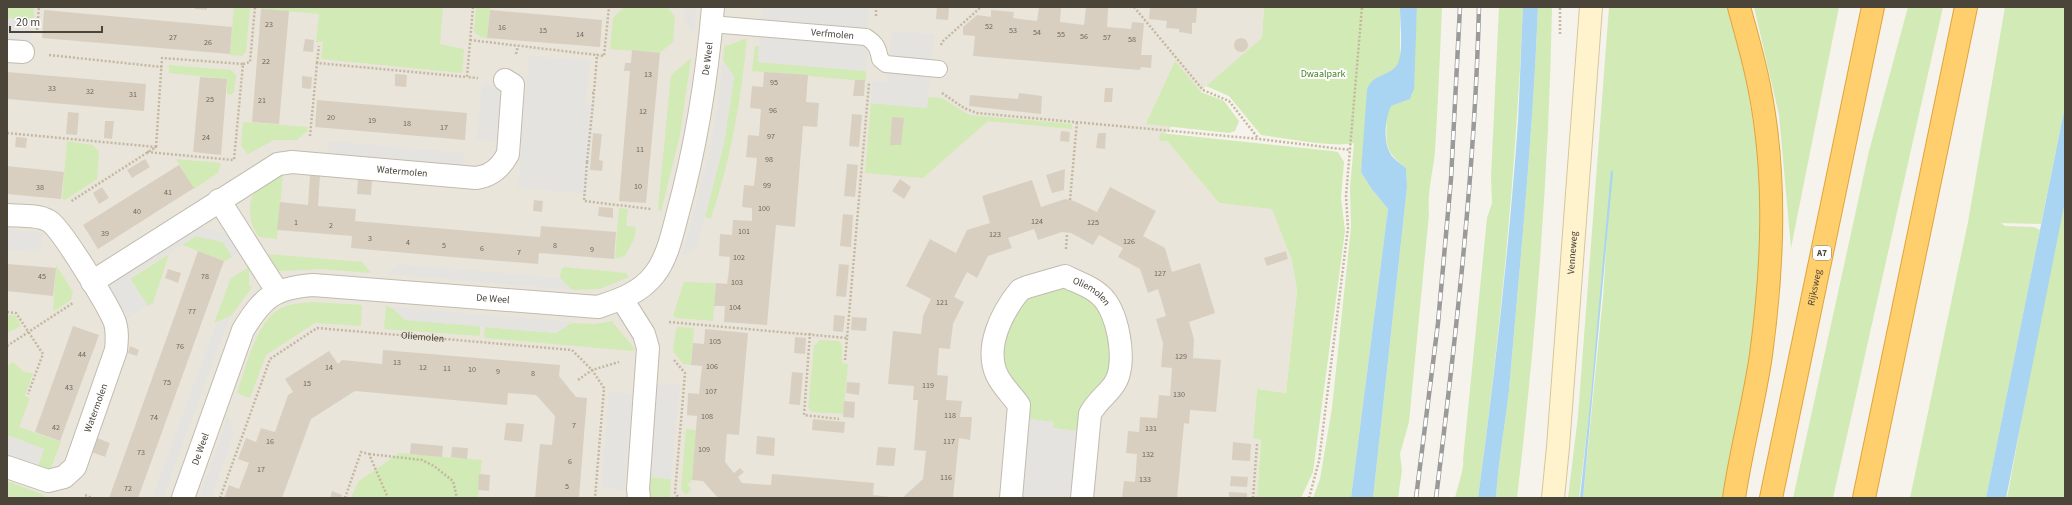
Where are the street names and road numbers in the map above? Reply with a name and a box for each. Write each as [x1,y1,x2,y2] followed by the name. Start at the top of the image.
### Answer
[811,25,855,43] street label: Verfmolen
[699,41,717,76] street label: De Weel
[376,162,428,181] street label: Watermolen
[1564,231,1581,275] street label: Venneweg
[1813,246,1831,260] road number: A7
[1804,268,1825,307] street label: Rijksweg
[1070,274,1114,308] street label: Oliemolen
[476,291,511,307] street label: De Weel
[400,328,445,346] street label: Oliemolen
[81,382,111,434] street label: Watermolen
[188,430,213,467] street label: De Weel

